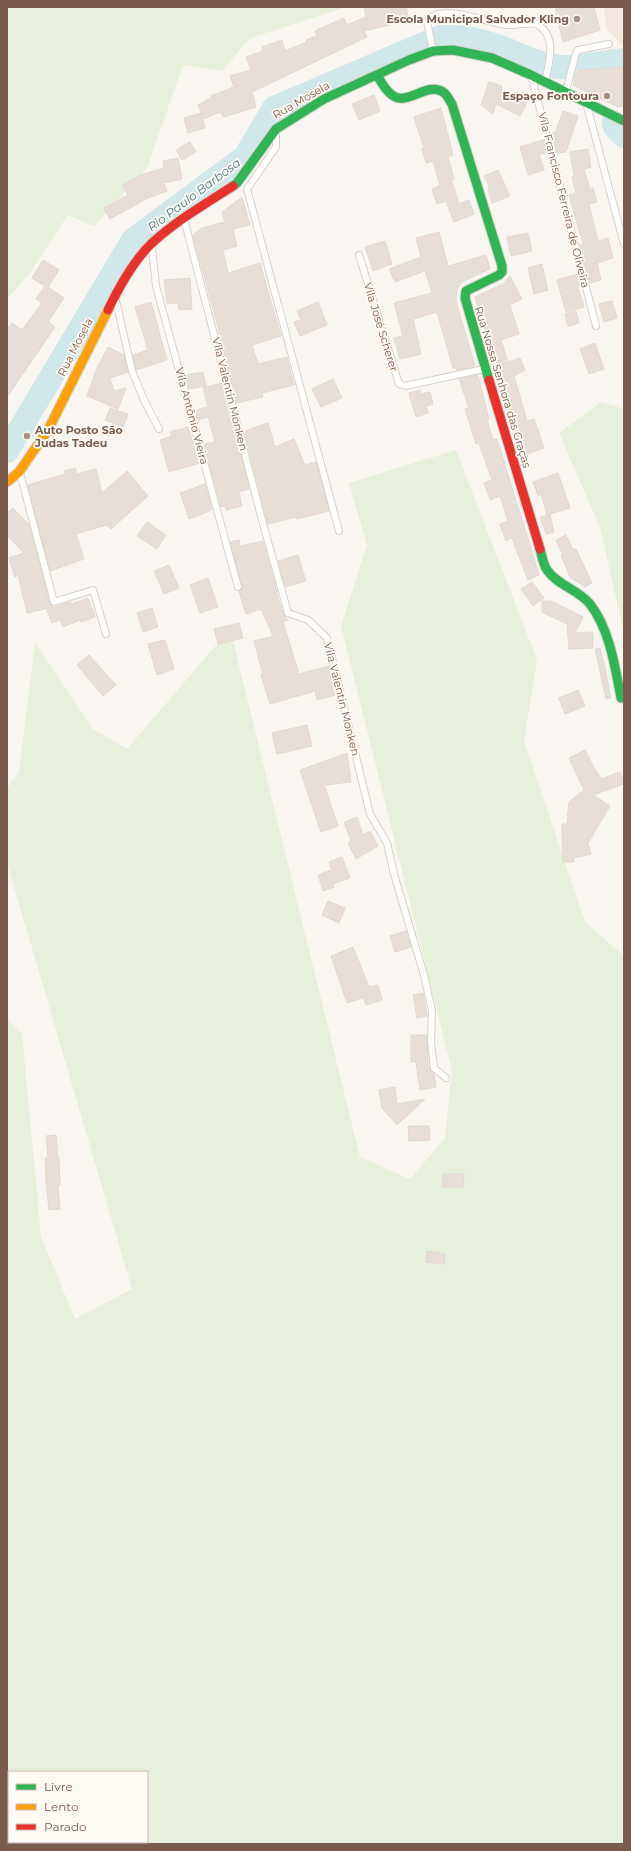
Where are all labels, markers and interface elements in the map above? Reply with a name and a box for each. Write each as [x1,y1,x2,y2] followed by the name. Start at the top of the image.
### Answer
[386,12,569,26] place label: Escola Municipal Salvador Kling
[572,14,582,24] marker: Escola Municipal Salvador Kling
[270,78,332,122] street label: Rua Mosela
[503,89,599,103] place label: Espaço Fontoura
[602,91,612,101] marker: Espaço Fontoura
[535,111,593,289] street label: Vila Francisco Ferreira de Oliveira
[144,155,243,234] water label: Rio Paulo Barbosa
[361,281,401,373] street label: Vila José Scherer
[472,304,534,470] street label: Rua Nossa Senhora das Graças
[54,315,96,379] street label: Rua Mosela
[209,336,251,452] street label: Vila Valentin Monken
[172,366,212,466] street label: Vila Antônio Vieira
[34,423,123,450] place label: Auto Posto São Judas Tadeu
[22,431,32,441] marker: Auto Posto São Judas Tadeu
[321,641,363,757] street label: Vila Valentin Monken
[8,1771,148,1843] legend
[44,1779,73,1794] text: Livre
[44,1799,79,1814] text: Lento
[44,1819,87,1834] text: Parado

